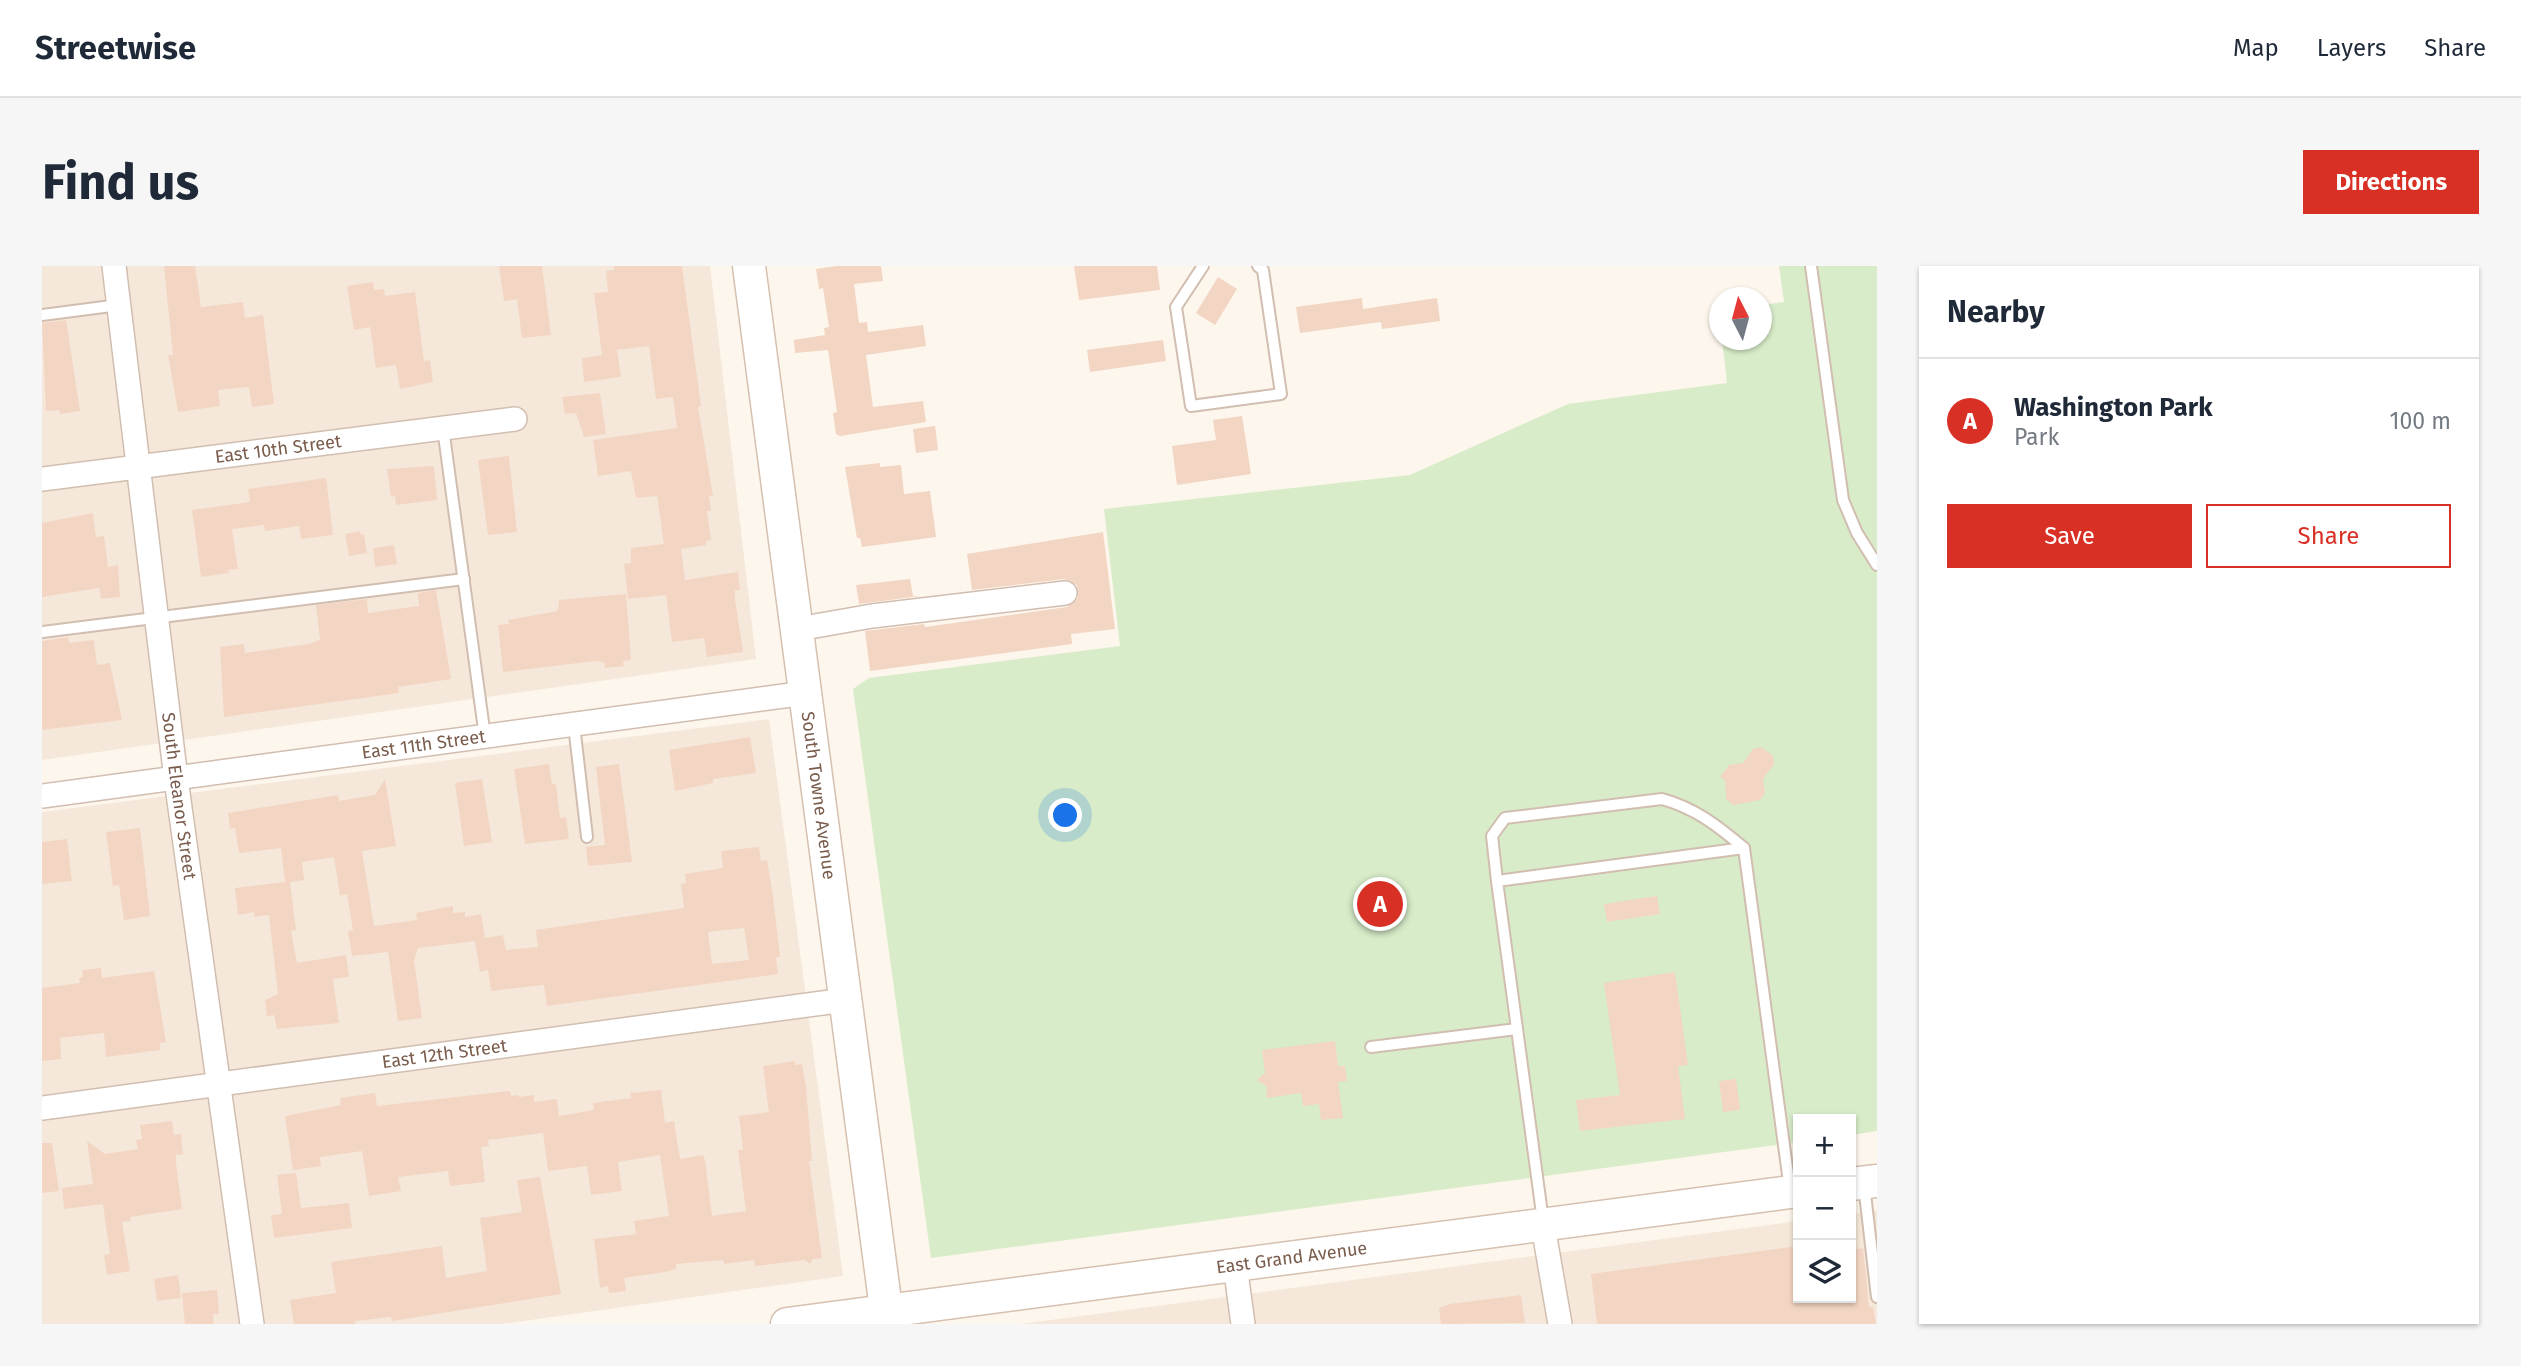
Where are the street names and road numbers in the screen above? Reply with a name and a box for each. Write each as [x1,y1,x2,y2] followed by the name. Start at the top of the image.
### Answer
[214,430,343,468] street label: East 10th Street
[797,710,840,881] street label: South Towne Avenue
[157,711,201,882] street label: South Eleanor Street
[360,725,487,764] street label: East 11th Street
[380,1035,509,1073] street label: East 12th Street
[1215,1237,1368,1278] street label: East Grand Avenue

